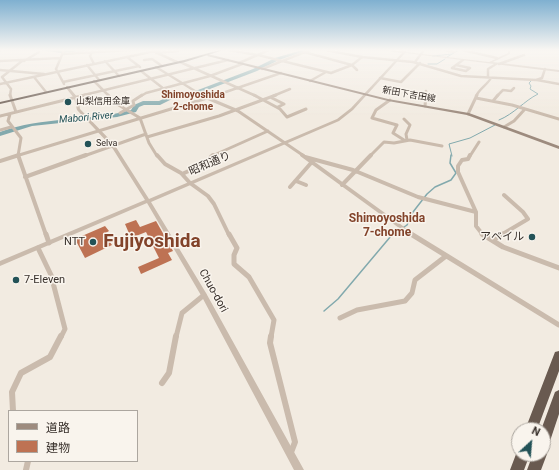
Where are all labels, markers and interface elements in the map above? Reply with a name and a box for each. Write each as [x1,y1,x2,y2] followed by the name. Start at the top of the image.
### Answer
[381,85,437,105] street label: 新田下吉田線
[161,89,225,112] district label: Shimoyoshida 2-chome
[63,97,73,107] marker: 山梨信用金庫
[76,97,130,107] place label: 山梨信用金庫
[58,110,114,126] water label: Mabori River
[83,139,93,149] marker: Selva
[96,139,117,149] place label: Selva
[187,149,233,179] street label: 昭和通り
[349,212,425,240] district label: Shimoyoshida 7-chome
[480,230,524,244] place label: アベイル
[103,231,201,253] district label: Fujiyoshida
[527,232,537,242] marker: アベイル
[64,235,85,249] place label: NTT
[88,237,98,247] marker: NTT
[196,267,230,315] street label: Chuo-dori
[24,273,65,287] place label: 7-Eleven
[11,275,21,285] marker: 7-Eleven
[8,410,138,462] legend
[46,421,70,435] text: 道路
[511,422,551,462] north arrow
[530,424,542,439] text: N
[46,441,70,455] text: 建物

